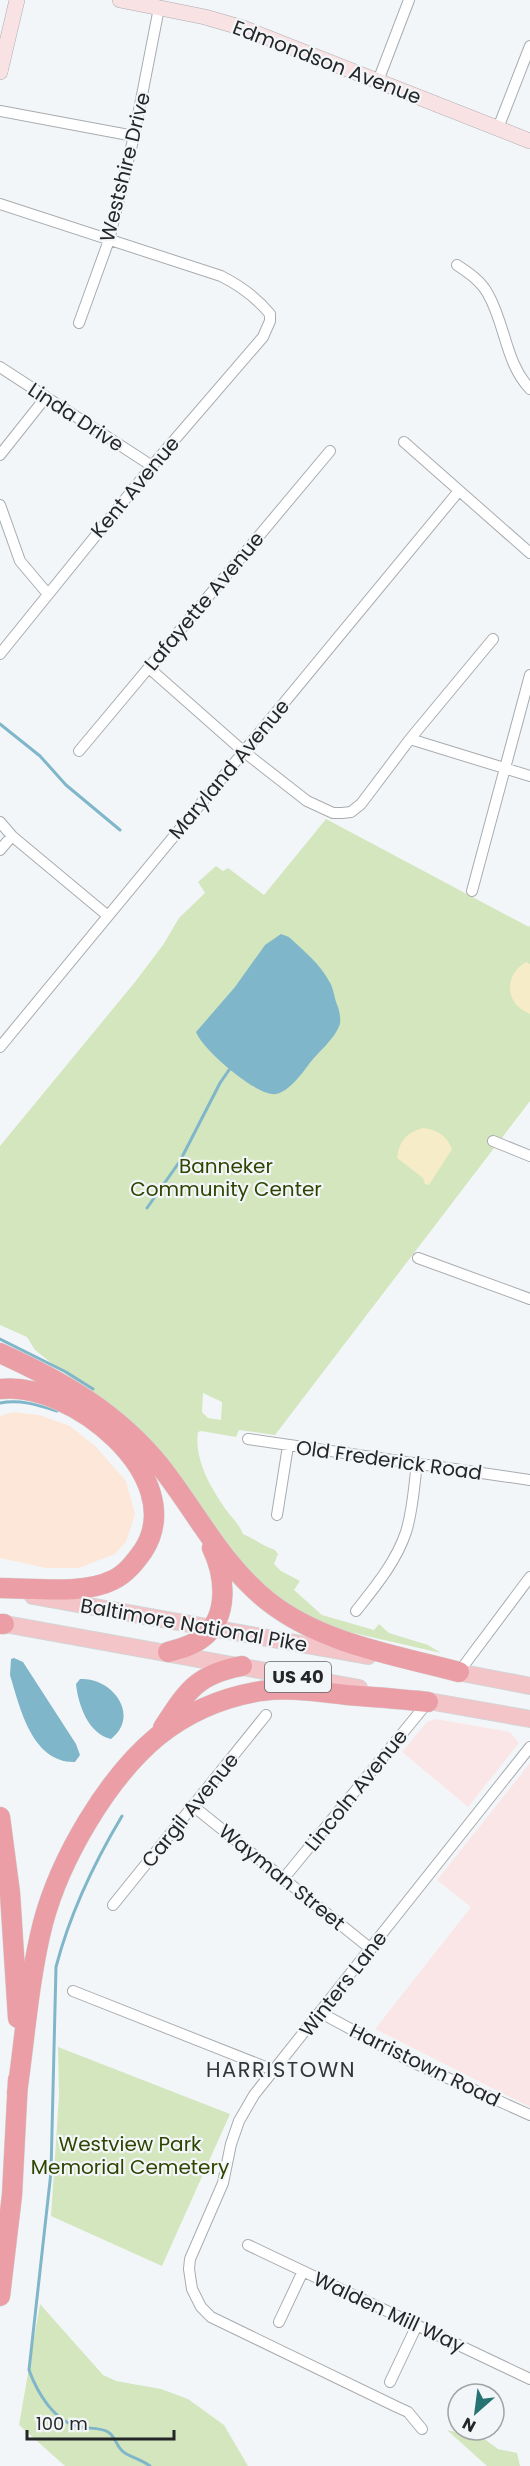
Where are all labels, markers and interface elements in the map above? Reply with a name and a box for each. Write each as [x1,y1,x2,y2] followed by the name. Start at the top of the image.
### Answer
[229,13,425,111] street label: Edmondson Avenue
[93,89,157,245] street label: Westshire Drive
[23,376,129,458] street label: Linda Drive
[84,430,186,544] street label: Kent Avenue
[138,526,270,676] street label: Lafayette Avenue
[162,693,296,845] street label: Maryland Avenue
[130,1152,322,1203] park label: Banneker Community Center
[294,1433,484,1487] street label: Old Frederick Road
[78,1591,310,1659] street label: Baltimore National Pike
[265,1662,331,1692] road number: US 40
[298,1723,414,1857] street label: Lincoln Avenue
[135,1747,245,1873] street label: Cargil Avenue
[213,1817,351,1937] street label: Wayman Street
[293,1925,393,2043] street label: Winters Lane
[345,2016,505,2114] street label: Harristown Road
[206,2055,356,2084] district label: HARRISTOWN
[31,2130,229,2181] park label: Westview Park Memorial Cemetery
[309,2265,469,2359] street label: Walden Mill Way
[446,2382,506,2442] north arrow
[27,2403,174,2441] scale bar
[36,2411,88,2436] text: 100 m
[458,2412,480,2438] text: N

